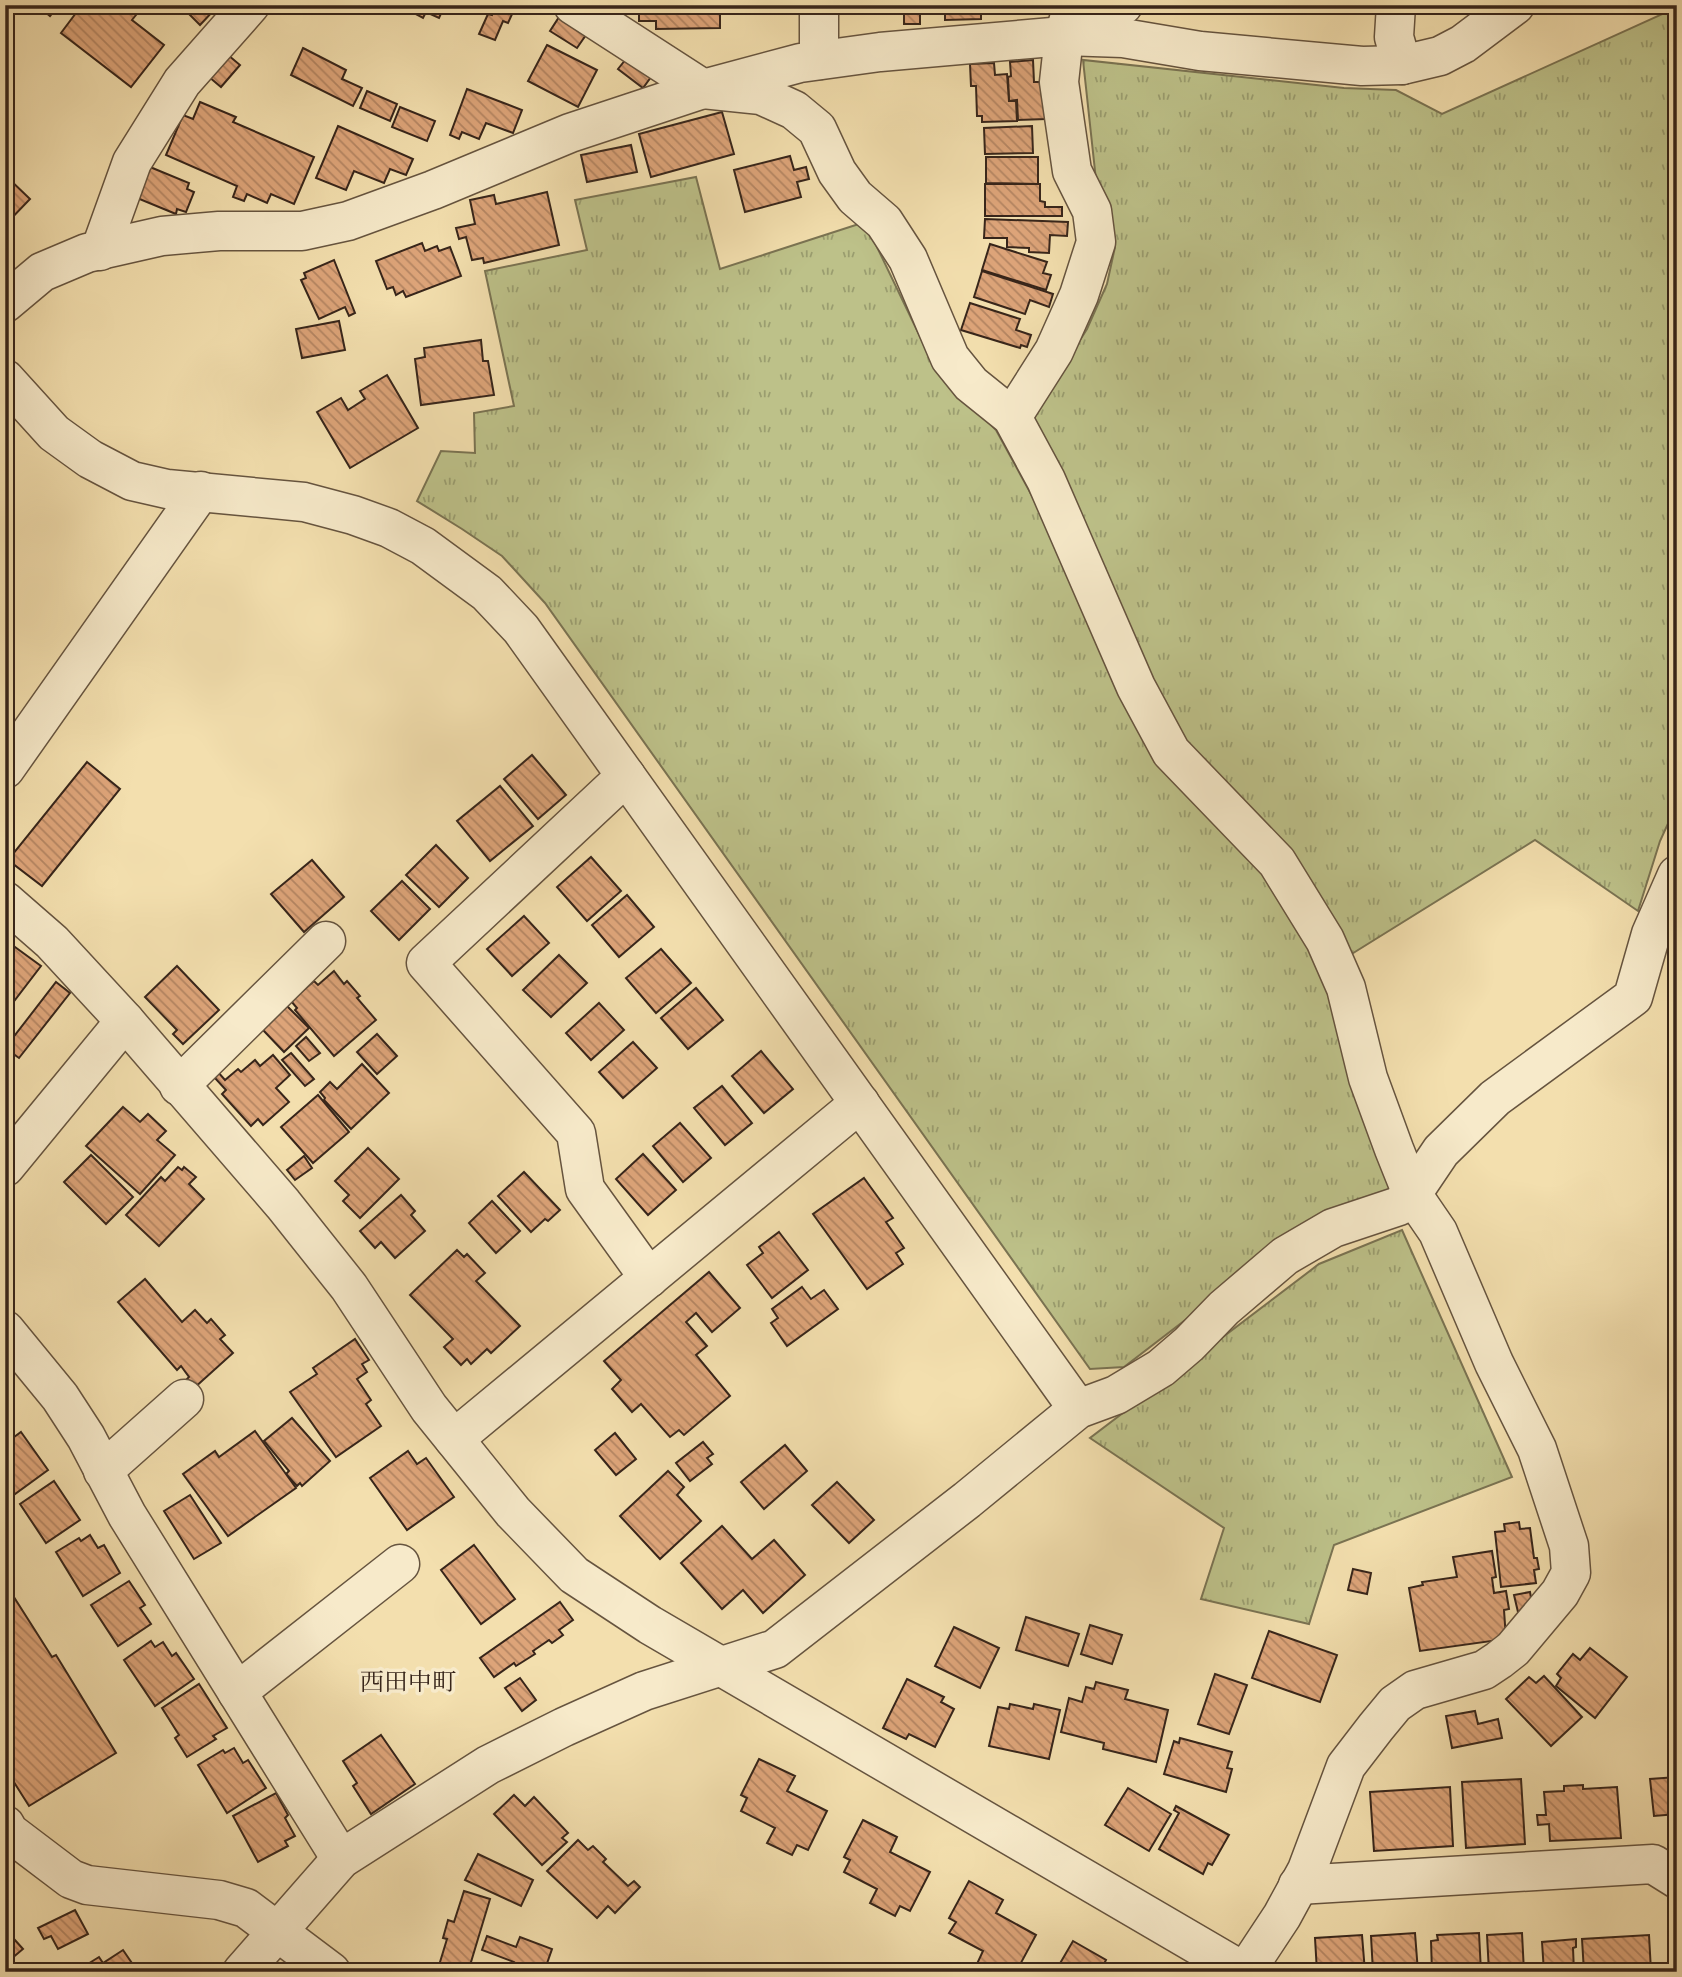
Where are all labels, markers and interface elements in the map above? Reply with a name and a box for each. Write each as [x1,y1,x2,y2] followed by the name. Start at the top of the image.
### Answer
[360,1666,456,1699] district label: 西田中町

